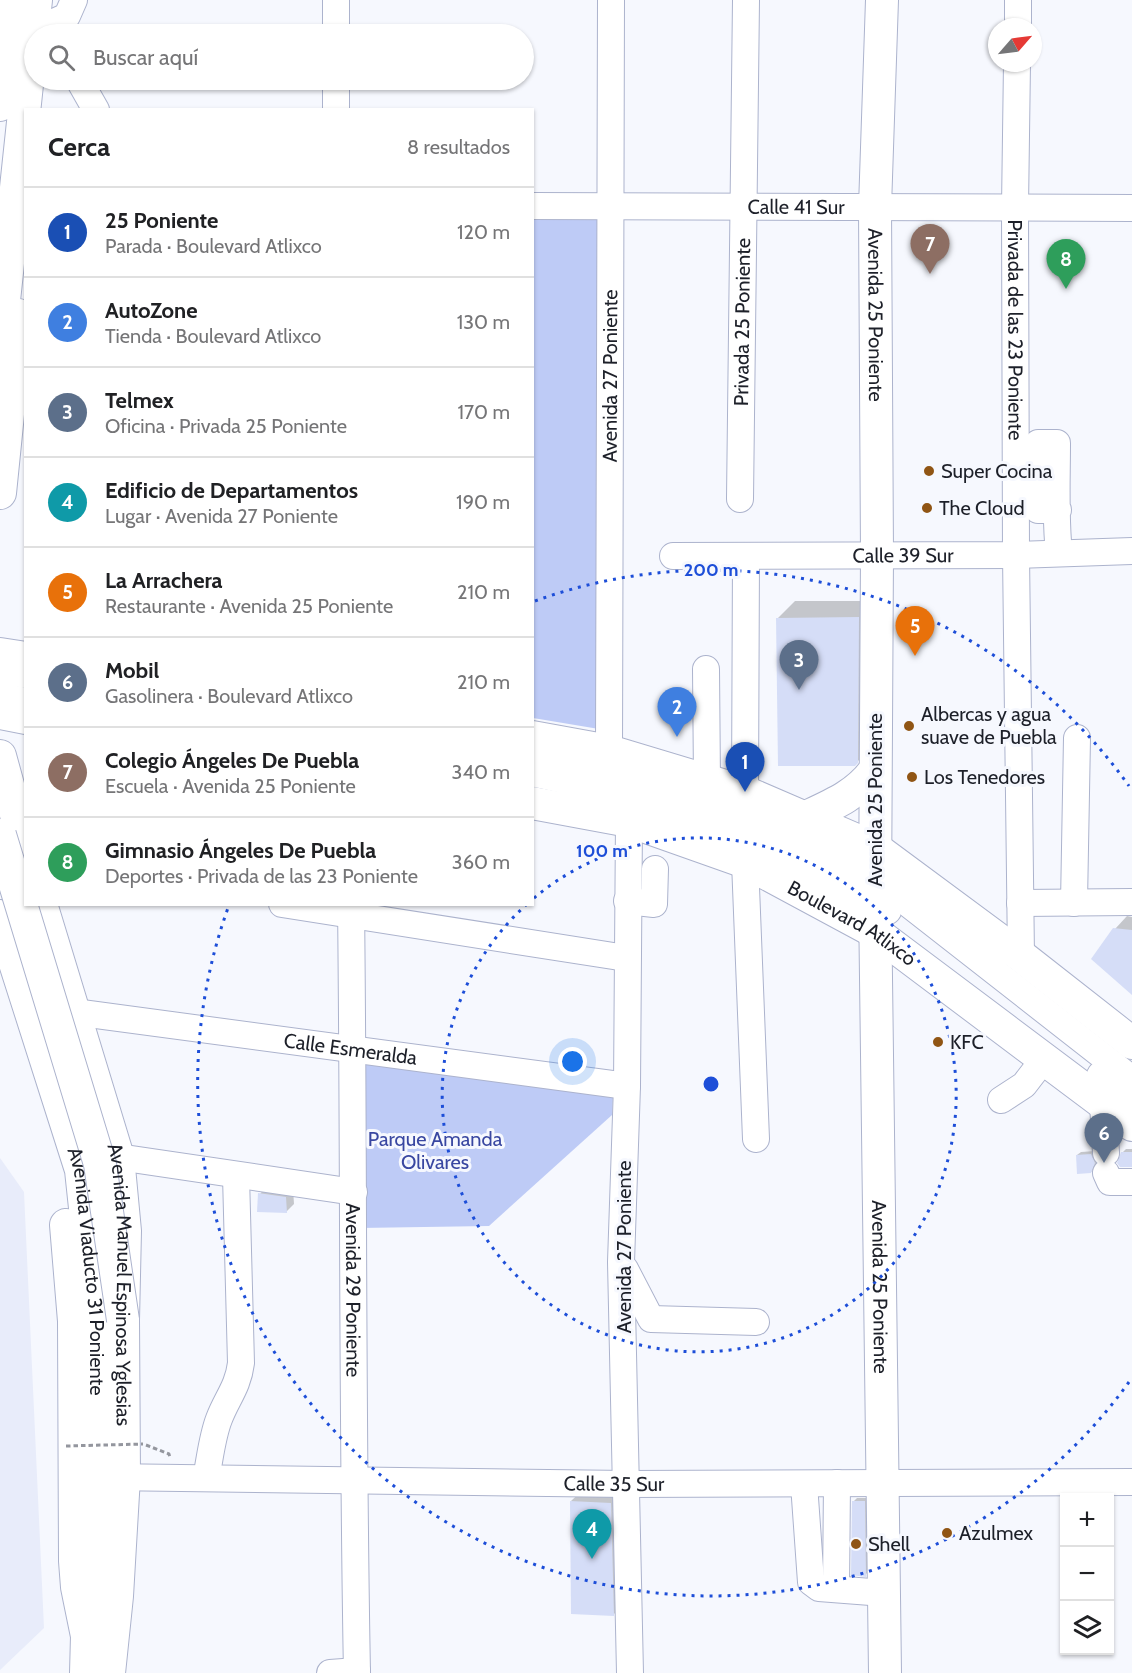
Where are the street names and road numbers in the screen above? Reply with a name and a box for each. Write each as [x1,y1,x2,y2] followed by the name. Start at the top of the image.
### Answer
[747,195,845,219] street label: Calle 41 Sur
[1003,219,1028,441] street label: Privada de las 23 Poniente
[863,228,888,402] street label: Avenida 25 Poniente
[729,238,755,406] street label: Privada 25 Poniente
[598,289,622,463] street label: Avenida 27 Poniente
[852,543,954,567] street label: Calle 39 Sur
[863,713,887,887] street label: Avenida 25 Poniente
[784,875,921,971] street label: Boulevard Atlixco
[282,1028,419,1070] street label: Calle Esmeralda
[102,1140,137,1426] street label: Avenida Manuel Espinosa Yglesias
[62,1144,109,1395] street label: Avenida Viaducto 31 Poniente
[612,1161,636,1333] street label: Avenida 27 Poniente
[867,1200,893,1374] street label: Avenida 25 Poniente
[341,1203,366,1377] street label: Avenida 29 Poniente
[564,1471,665,1496] street label: Calle 35 Sur

